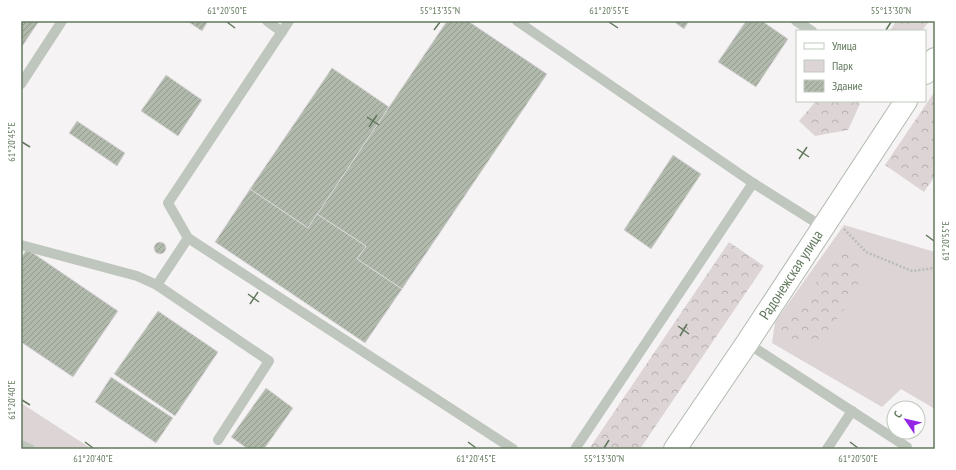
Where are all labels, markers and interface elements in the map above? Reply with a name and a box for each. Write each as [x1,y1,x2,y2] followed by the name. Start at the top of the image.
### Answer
[207,4,247,17] text: 61°20'50"E
[420,4,460,17] text: 55°13'35"N
[589,4,629,17] text: 61°20'55"E
[871,4,911,17] text: 55°13'30"N
[796,30,926,102] legend
[832,38,857,53] text: Улица
[832,58,853,73] text: Парк
[832,78,863,93] text: Здание
[5,122,18,162] text: 61°20'45"E
[939,221,952,261] text: 61°20'55"E
[755,226,827,323] street label: Радонежская улица
[5,380,18,420] text: 61°20'40"E
[886,400,926,440] north arrow
[890,408,905,420] text: С
[73,452,113,465] text: 61°20'40"E
[456,452,496,465] text: 61°20'45"E
[584,452,624,465] text: 55°13'30"N
[838,452,878,465] text: 61°20'50"E

